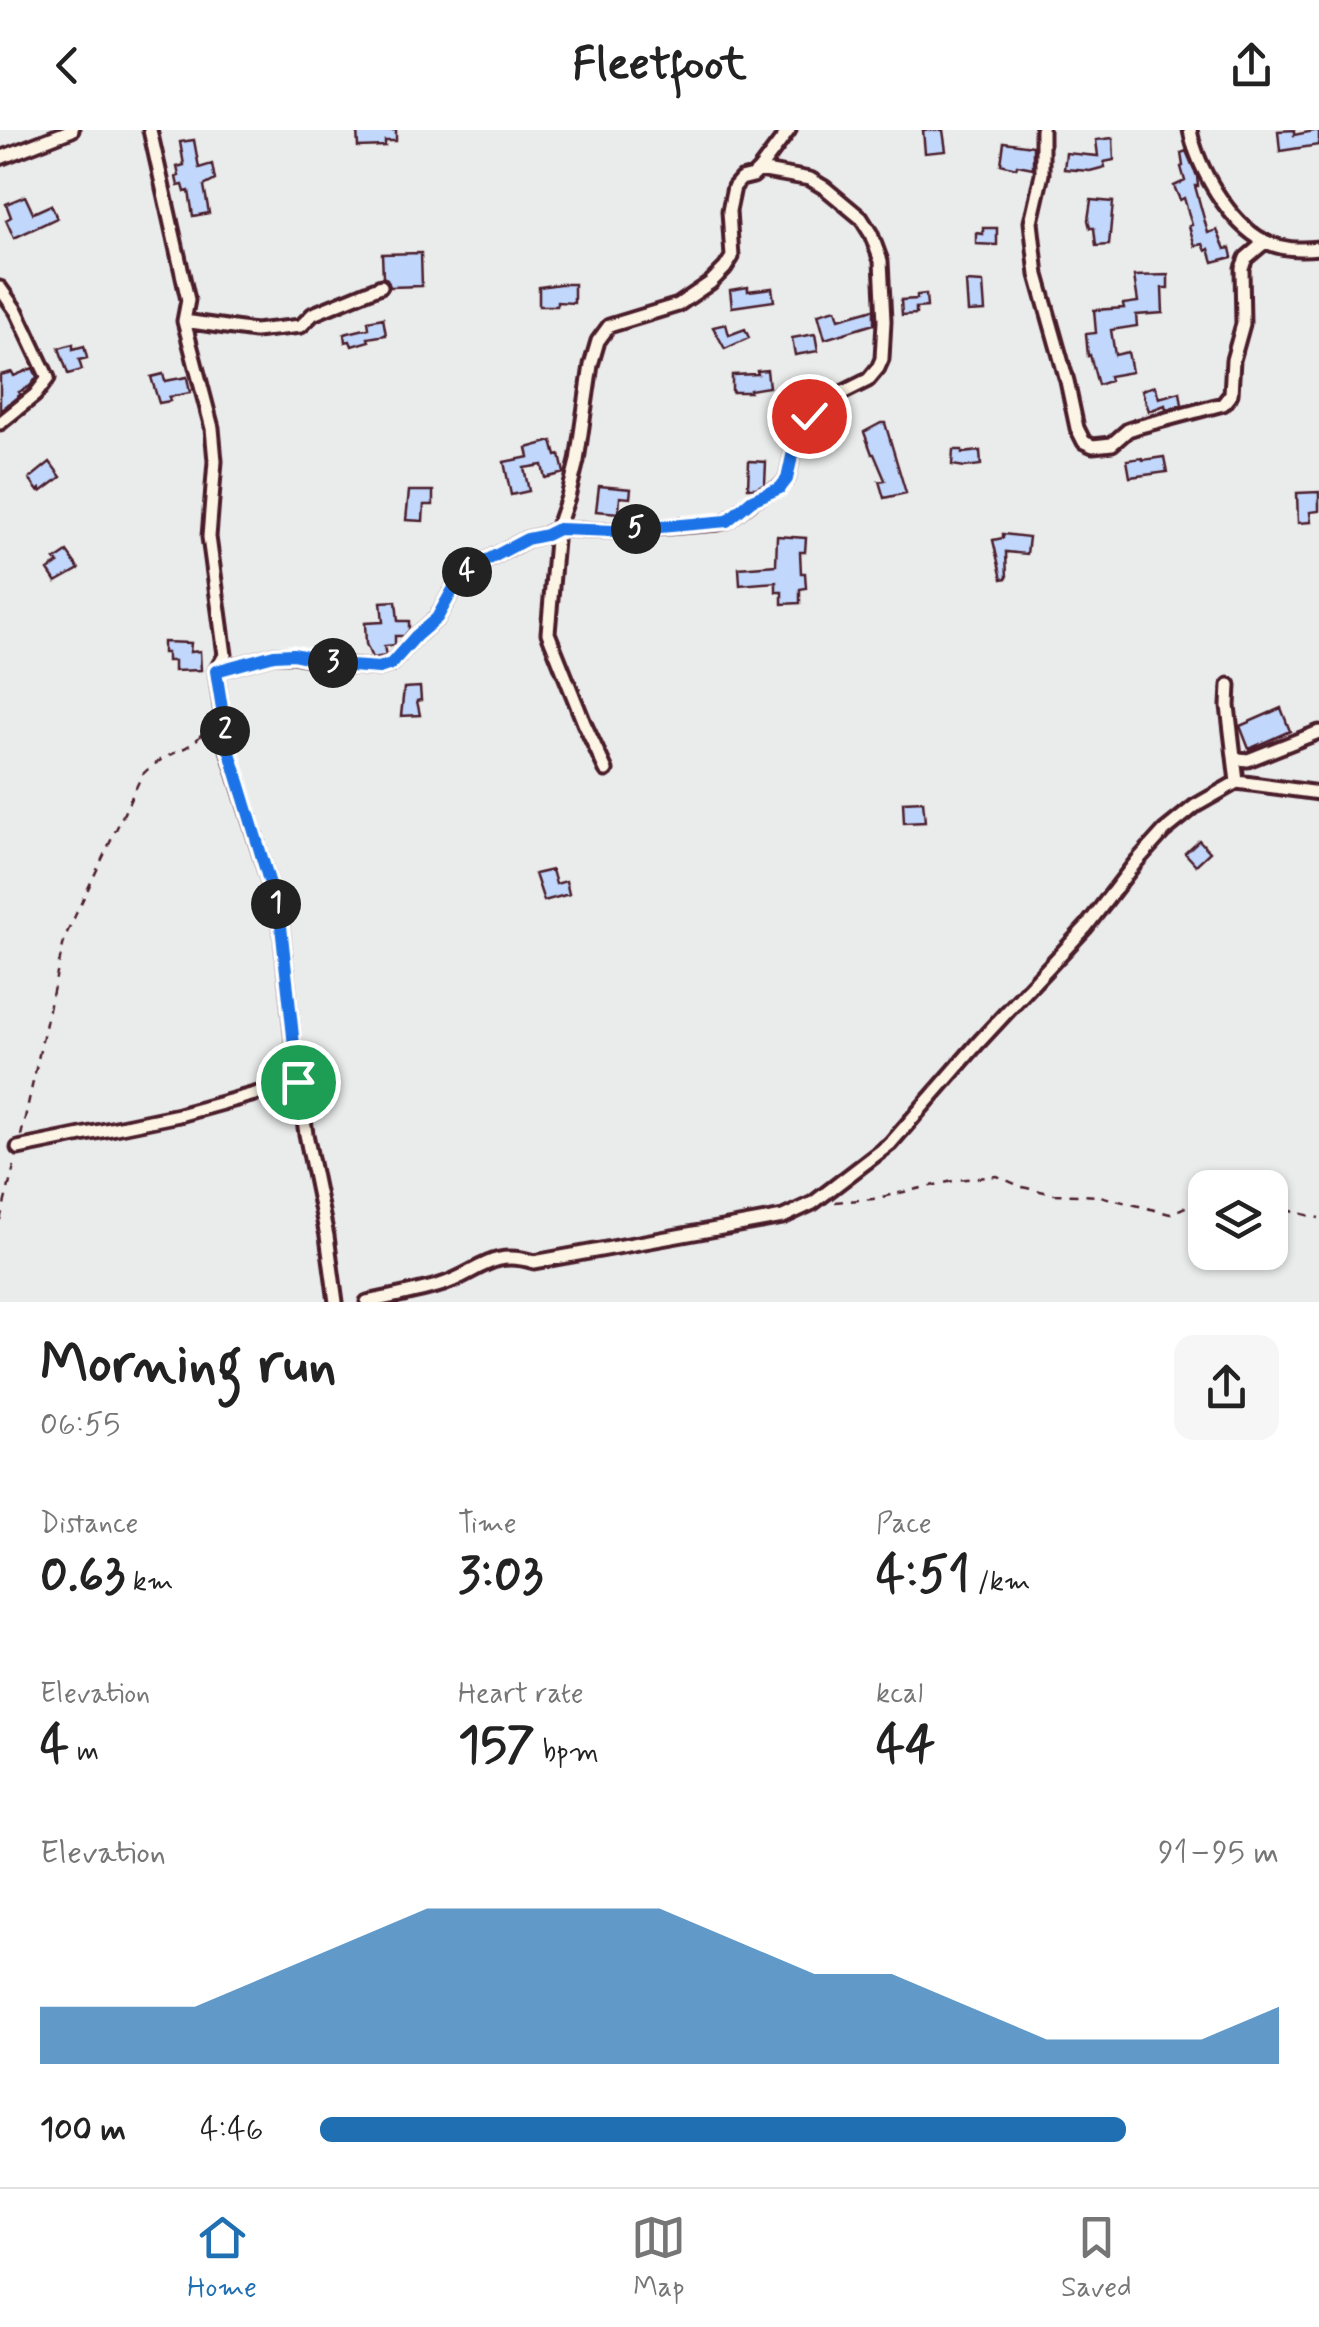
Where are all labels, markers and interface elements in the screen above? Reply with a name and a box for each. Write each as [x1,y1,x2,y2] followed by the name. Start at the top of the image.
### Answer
[572,36,747,95] text: Fleetfoot
[40,38,95,93] icon: back
[1224,38,1279,93] icon: share
[767,374,852,459] pin
[782,389,837,444] icon: check
[611,504,661,554] pin: 5
[628,510,644,547] text: 5
[442,547,492,597] pin: 4
[459,553,475,590] text: 4
[308,638,358,688] pin: 3
[327,644,339,681] text: 3
[200,706,250,756] pin: 2
[218,712,232,749] text: 2
[251,879,301,929] pin: 1
[270,885,282,922] text: 1
[256,1040,341,1125] pin
[271,1055,326,1110] icon: arrive
[1188,1170,1288,1270] map controls
[1188,1170,1288,1270] button: layers
[40,1330,337,1402] text: Morning run
[1174,1335,1279,1440] button: share
[40,1404,120,1446] text: 06:55
[40,1506,138,1543] text: Distance
[458,1506,517,1543] text: Time
[876,1506,932,1543] text: Pace
[40,1543,125,1609] text: 0.63
[458,1543,543,1609] text: 3:03
[876,1543,970,1609] text: 4:51
[125,1564,174,1601] text: km
[970,1564,1031,1601] text: /km
[40,1676,150,1713] text: Elevation
[458,1676,584,1713] text: Heart rate
[876,1676,923,1713] text: kcal
[40,1713,69,1779] text: 4
[458,1713,535,1779] text: 157
[876,1713,935,1779] text: 44
[69,1734,99,1771] text: m
[535,1734,599,1771] text: bpm
[40,1832,166,1874] text: Elevation
[1158,1832,1279,1874] text: 91–95 m
[40,2109,126,2151] text: 100 m
[200,2109,264,2151] text: 4:46
[187,2210,257,2307] tab: Home
[631,2210,686,2307] tab: Map
[1061,2210,1132,2307] tab: Saved

